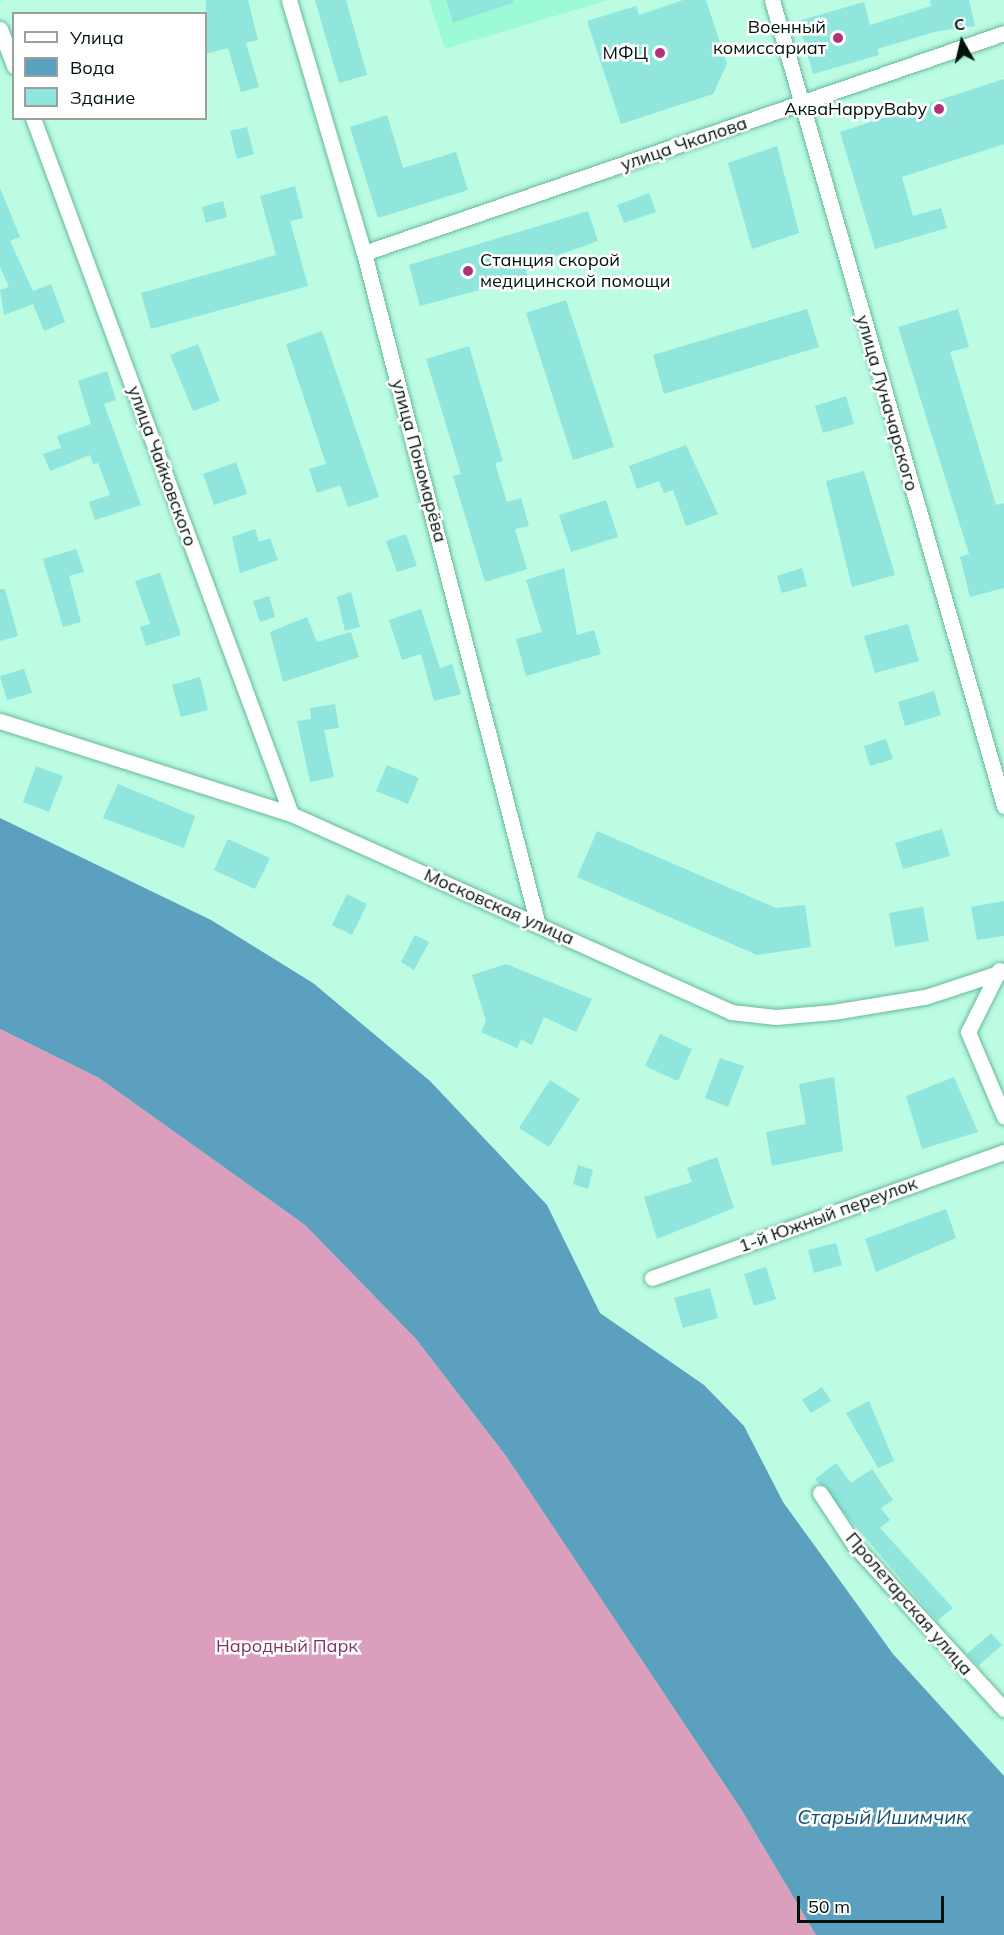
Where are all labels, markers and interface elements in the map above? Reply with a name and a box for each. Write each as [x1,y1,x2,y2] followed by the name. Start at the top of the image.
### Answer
[12,12,207,120] legend
[932,12,992,72] north arrow
[953,14,966,35] text: С
[713,17,826,60] place label: Военный комиссариат
[70,26,124,49] text: Улица
[831,31,845,45] marker: Военный комиссариат
[602,42,648,64] place label: МФЦ
[653,46,667,60] marker: МФЦ
[70,56,115,79] text: Вода
[70,86,135,109] text: Здание
[784,98,927,120] place label: АкваHappyBaby
[932,102,946,116] marker: АкваHappyBaby
[618,112,750,176] street label: улица Чкалова
[480,250,670,292] place label: Станция скорой медицинской помощи
[461,264,475,278] marker: Станция скорой медицинской помощи
[852,312,922,494] street label: улица Луначарского
[387,377,451,545] street label: улица Пономарёва
[123,383,201,549] street label: улица Чайковского
[421,864,577,950] street label: Московская улица
[736,1173,920,1257] street label: 1-й Южный переулок
[841,1528,977,1680] street label: Пролетарская улица
[216,1635,358,1657] park label: Народный Парк
[797,1804,967,1828] water label: Старый Ишимчик
[800,1884,947,1922] scale bar
[808,1895,850,1918] text: 50 m

